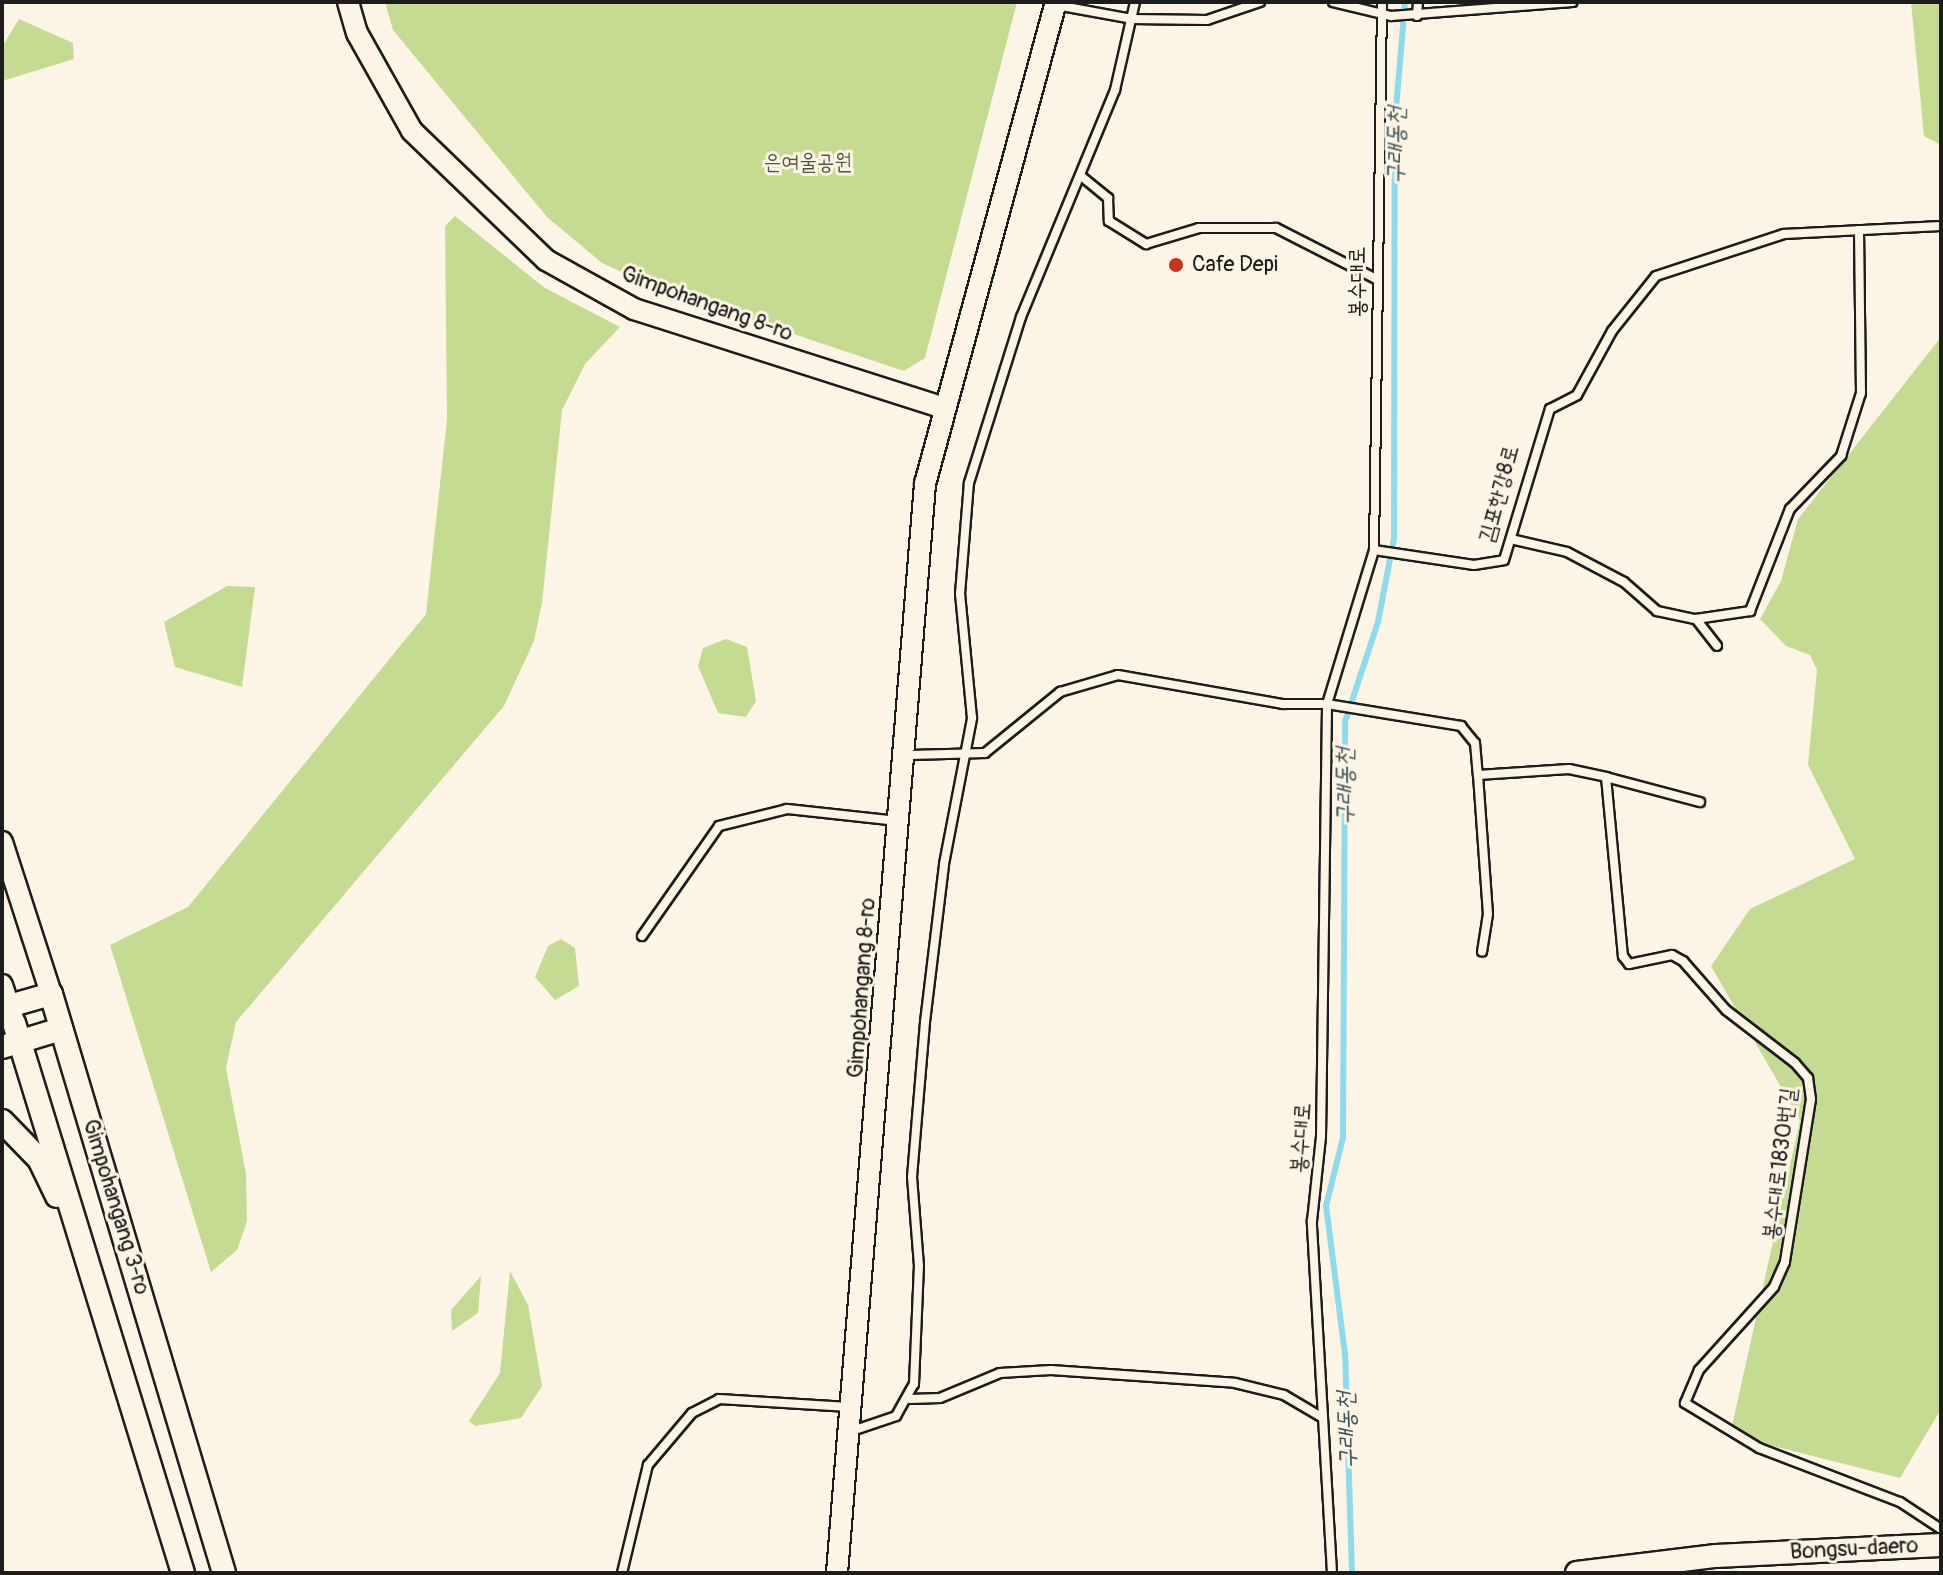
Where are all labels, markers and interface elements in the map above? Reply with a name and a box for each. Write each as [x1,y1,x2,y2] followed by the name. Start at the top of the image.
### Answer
[1381,106,1411,184] water label: 구래동천
[764,150,852,176] park label: 은여울공원
[1345,247,1371,317] street label: 봉수대로
[1192,252,1278,278] place label: Cafe Depi
[1167,256,1185,274] marker: Cafe Depi
[618,261,796,347] street label: Gimpohangang 8-ro
[1473,442,1525,546] street label: 김포한강8로
[1331,747,1359,825] water label: 구래동천
[843,897,881,1079] street label: Gimpohangang 8-ro
[1758,1086,1802,1242] street label: 봉수대로1830번길
[1285,1102,1317,1174] street label: 봉수대로
[77,1116,155,1298] street label: Gimpohangang 3-ro
[1331,1391,1363,1469] water label: 구래동천
[1789,1532,1919,1566] street label: Bongsu-daero

